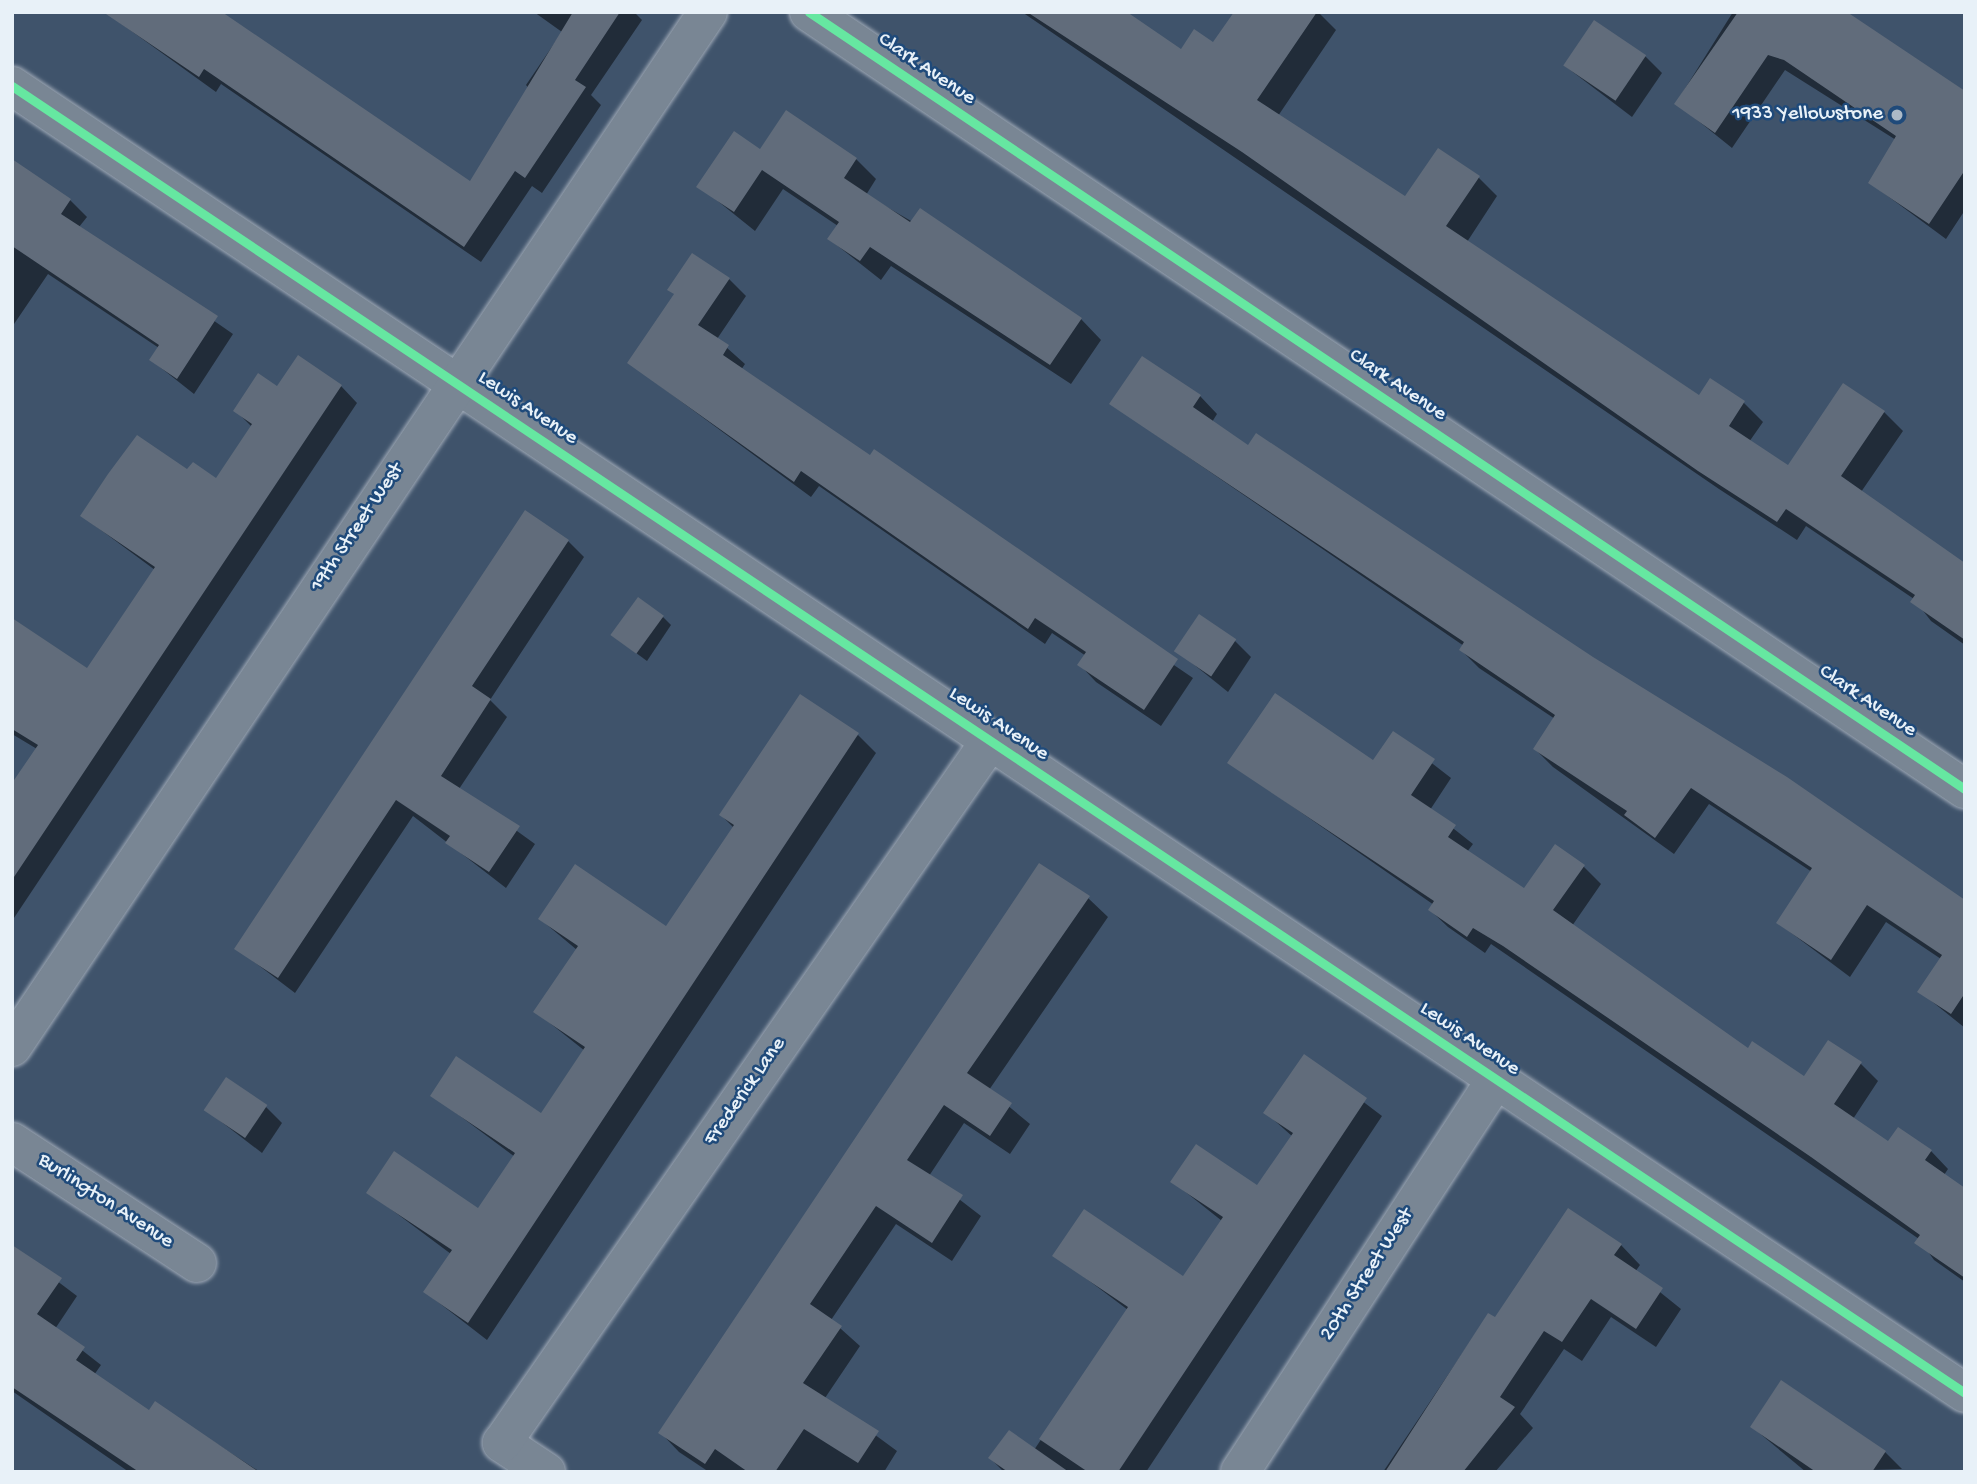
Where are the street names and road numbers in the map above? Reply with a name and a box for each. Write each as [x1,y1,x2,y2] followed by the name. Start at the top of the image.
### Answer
[872,28,980,112] street label: Clark Avenue
[1343,344,1451,428] street label: Clark Avenue
[472,366,582,452] street label: Lewis Avenue
[306,459,410,597] street label: 19th Street West
[1813,660,1921,744] street label: Clark Avenue
[943,682,1053,768] street label: Lewis Avenue
[1414,997,1524,1083] street label: Lewis Avenue
[700,1033,792,1151] street label: Frederick Lane
[32,1149,178,1255] street label: Burlington Avenue
[1316,1204,1420,1346] street label: 20th Street West

